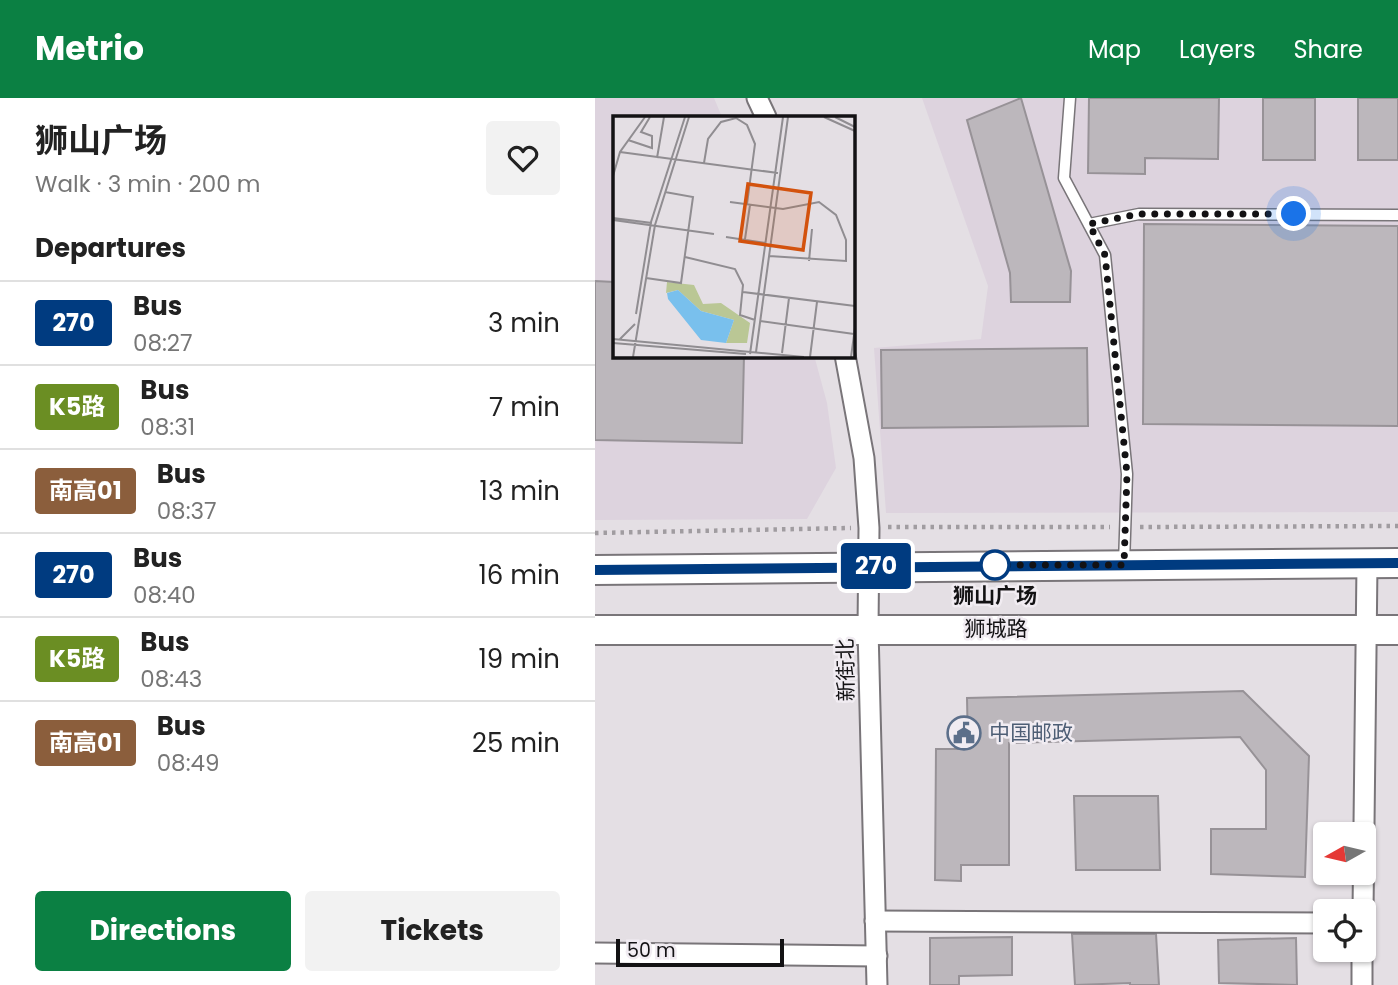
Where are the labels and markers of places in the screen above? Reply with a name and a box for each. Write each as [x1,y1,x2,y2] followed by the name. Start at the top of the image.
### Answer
[980,550,1010,580] marker: 狮山广场
[953,581,1037,610] place label: 狮山广场
[945,714,983,752] public building icon: 中国邮政
[989,718,1073,747] place label: 中国邮政

